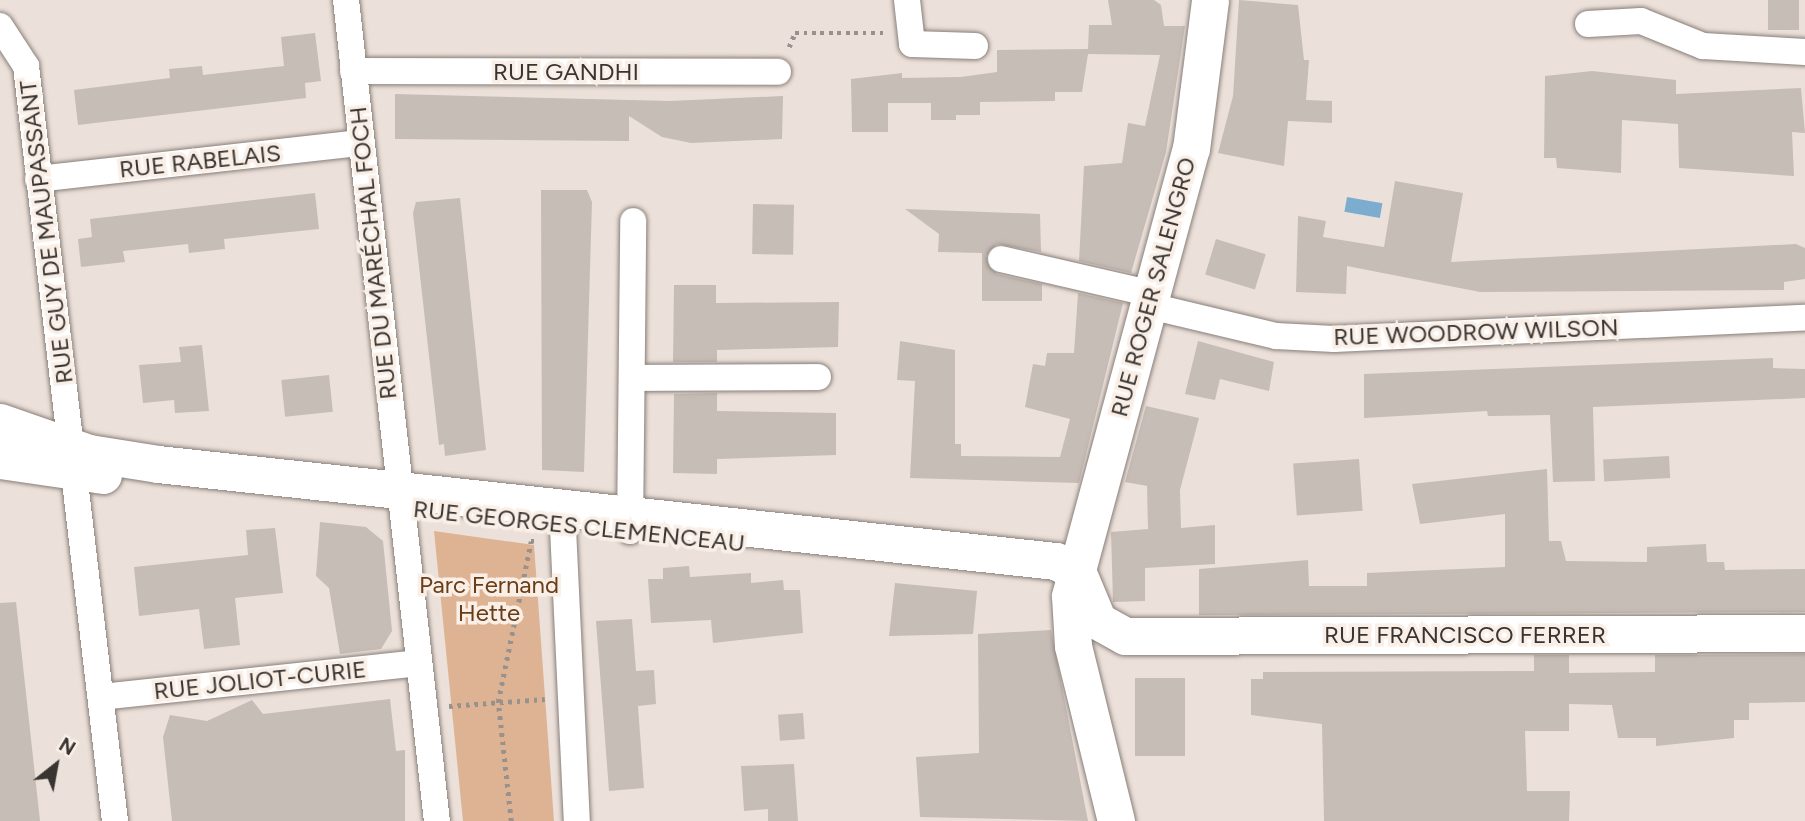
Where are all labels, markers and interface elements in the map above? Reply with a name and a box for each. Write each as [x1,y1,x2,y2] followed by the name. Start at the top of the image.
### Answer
[493,58,639,86] street label: RUE GANDHI
[13,79,79,385] street label: RUE GUY DE MAUPASSANT
[343,105,403,401] street label: RUE DU MARÉCHAL FOCH
[118,138,282,184] street label: RUE RABELAIS
[1104,154,1202,420] street label: RUE ROGER SALENGRO
[1333,313,1619,351] street label: RUE WOODROW WILSON
[412,494,746,558] street label: RUE GEORGES CLEMENCEAU
[419,571,559,627] park label: Parc Fernand Hette
[1324,621,1606,649] street label: RUE FRANCISCO FERRER
[152,655,368,705] street label: RUE JOLIOT-CURIE
[21,730,91,800] north arrow
[55,733,79,760] text: N

